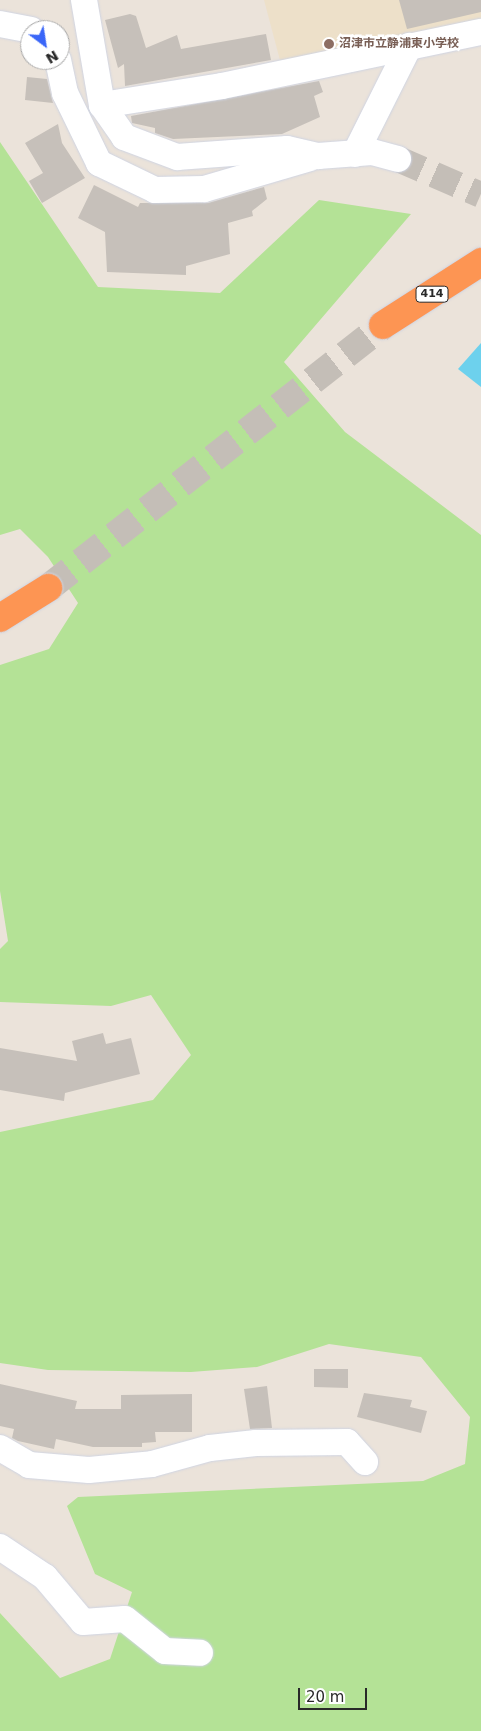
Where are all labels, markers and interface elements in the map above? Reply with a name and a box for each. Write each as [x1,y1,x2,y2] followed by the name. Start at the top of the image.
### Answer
[20,20,70,70] north arrow
[339,37,459,51] place label: 沼津市立静浦東小学校
[323,38,335,50] marker: 沼津市立静浦東小学校
[43,47,61,67] text: N
[414,286,450,302] road number: 414
[301,1678,370,1710] scale bar
[306,1688,344,1706] text: 20 m

